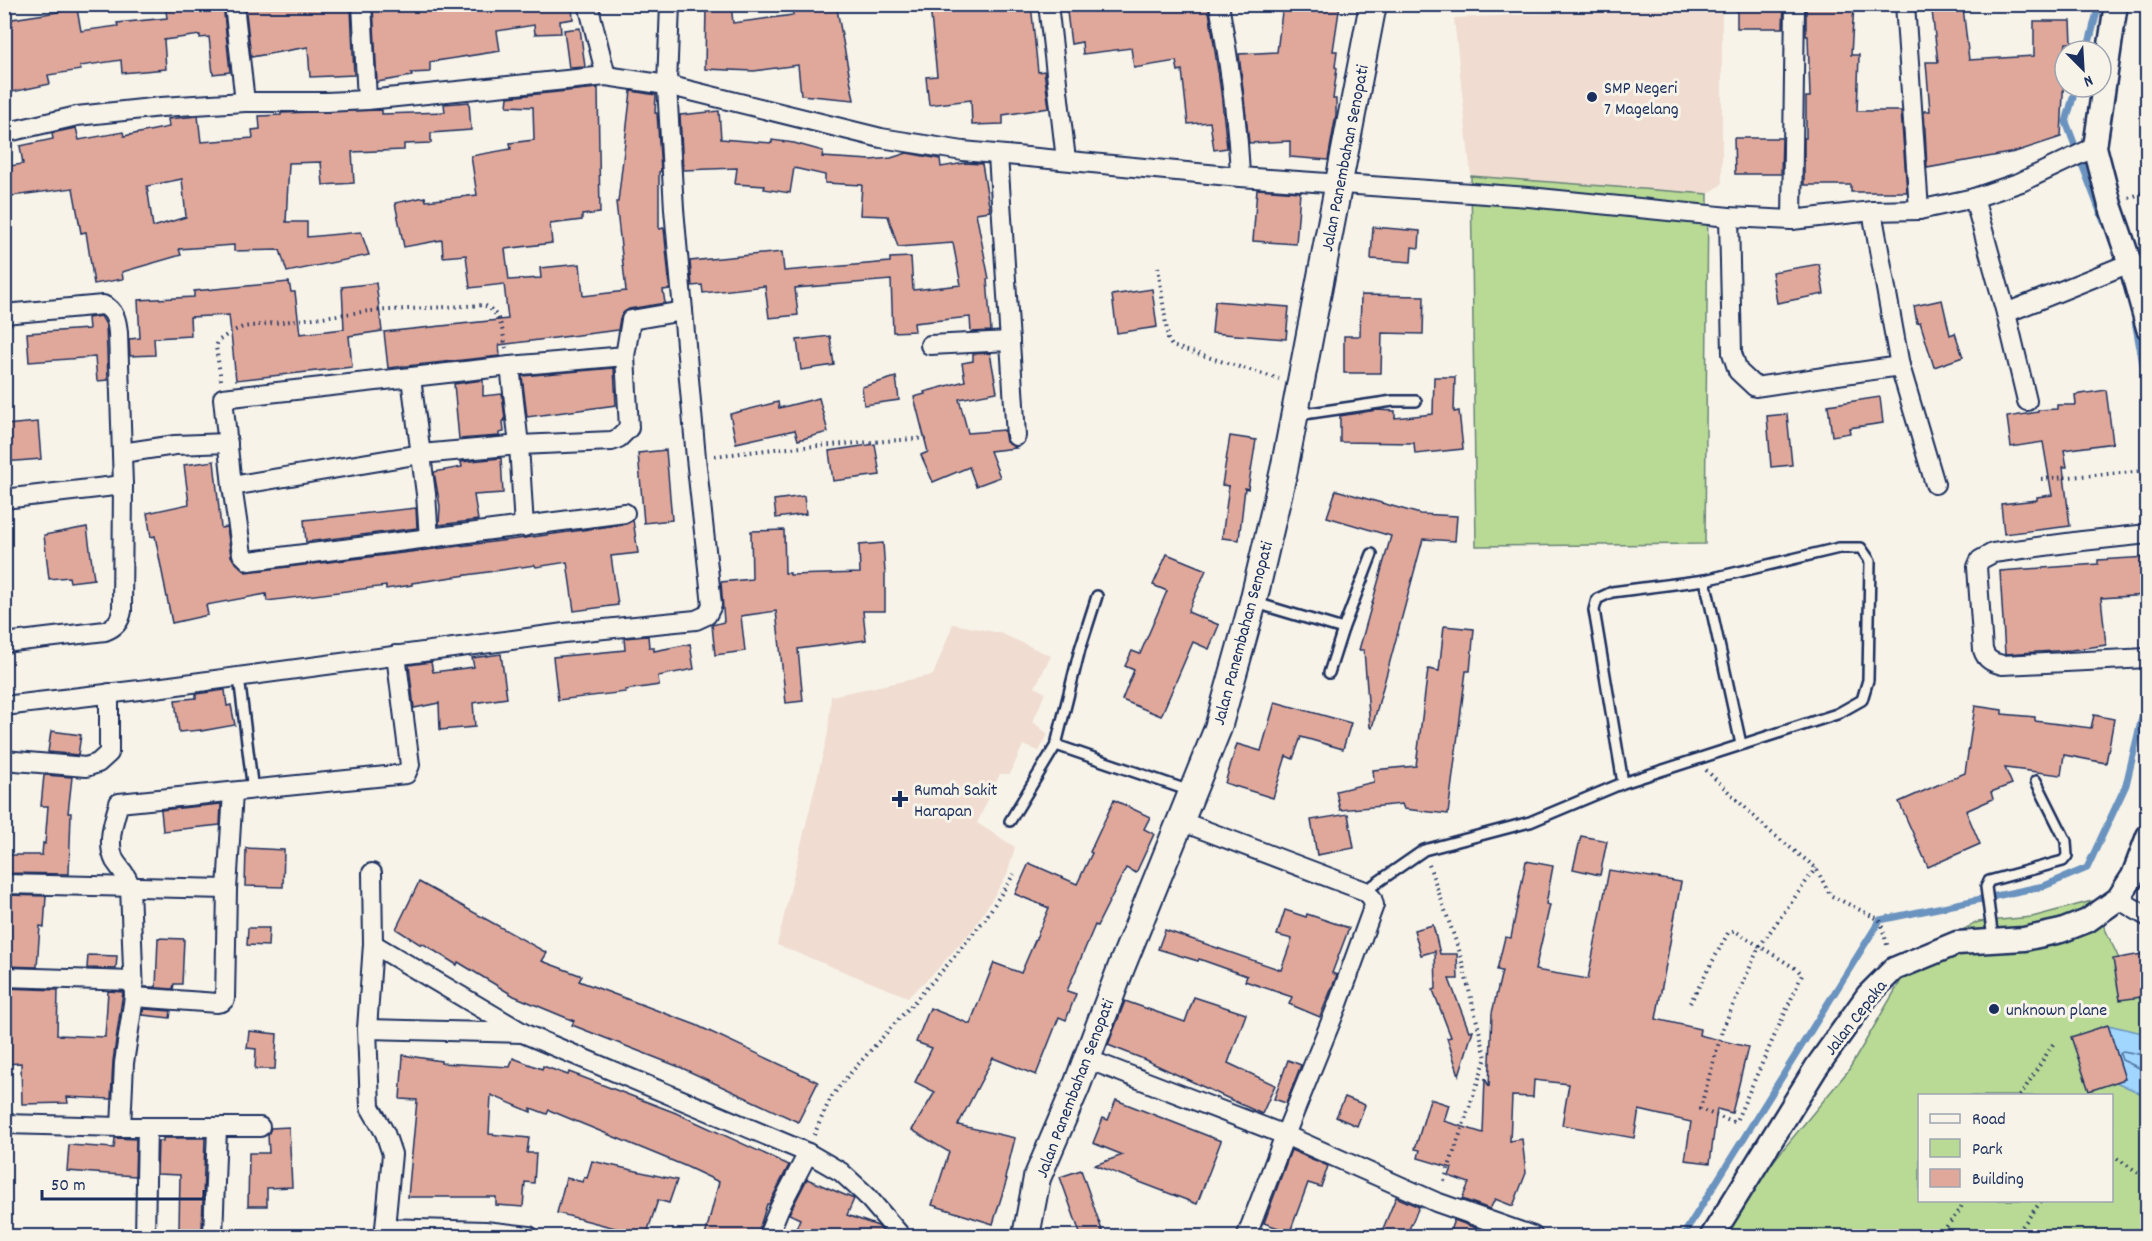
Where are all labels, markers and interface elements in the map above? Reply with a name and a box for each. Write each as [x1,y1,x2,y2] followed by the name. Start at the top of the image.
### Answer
[2053,39,2113,99] north arrow
[1316,63,1377,254] street label: Jalan Panembahan Senopati
[2080,68,2096,93] text: N
[1604,77,1679,123] place label: SMP Negeri 7 Magelang
[1585,90,1599,104] marker: SMP Negeri 7 Magelang
[1208,539,1281,728] street label: Jalan Panembahan Senopati
[914,779,998,825] place label: Rumah Sakit Harapan
[891,790,909,808] marker: Rumah Sakit Harapan
[1820,975,1895,1062] street label: Jalan Cepaka
[1031,996,1122,1182] street label: Jalan Panembahan Senopati
[2006,999,2107,1024] place label: unknown plane
[1987,1002,2001,1016] marker: unknown plane
[1918,1094,2113,1202] legend
[1972,1108,2006,1133] text: Road
[1972,1138,2003,1163] text: Park
[42,1163,204,1201] scale bar
[1972,1168,2024,1193] text: Building
[51,1174,86,1199] text: 50 m

